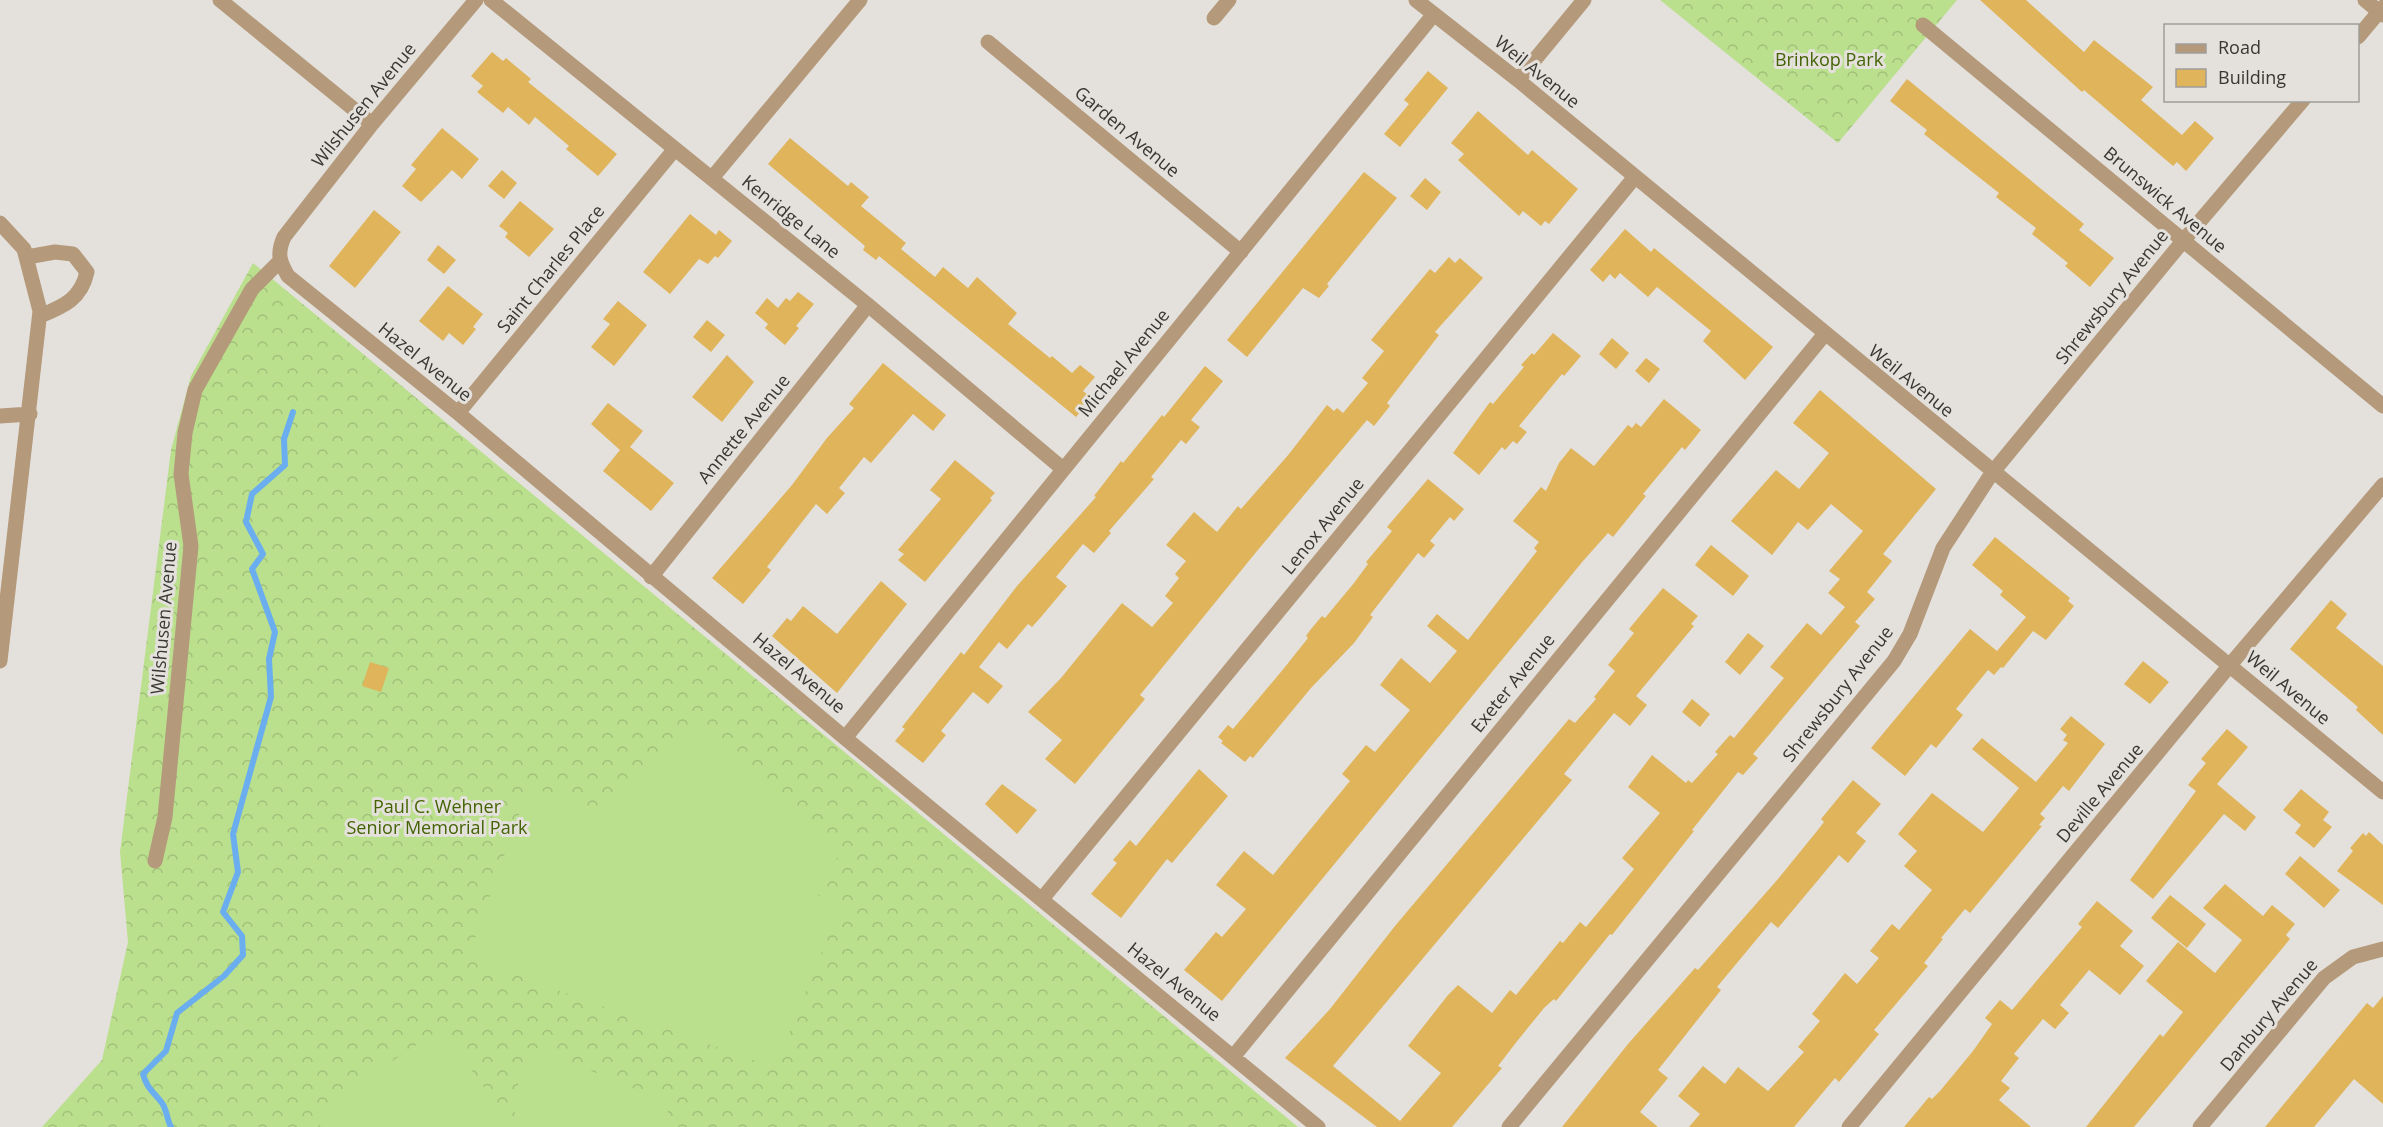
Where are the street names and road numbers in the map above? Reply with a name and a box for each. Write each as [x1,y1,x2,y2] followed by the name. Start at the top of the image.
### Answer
[1490,29,1585,113] street label: Weil Avenue
[306,37,421,172] street label: Wilshusen Avenue
[1070,80,1185,182] street label: Garden Avenue
[2099,141,2232,258] street label: Brunswick Avenue
[737,169,846,263] street label: Kenridge Lane
[491,199,609,337] street label: Saint Charles Place
[2049,224,2173,369] street label: Shrewsbury Avenue
[1072,303,1174,421] street label: Michael Avenue
[374,316,477,406] street label: Hazel Avenue
[1864,338,1959,422] street label: Weil Avenue
[692,369,795,488] street label: Annette Avenue
[1276,472,1369,579] street label: Lenox Avenue
[144,540,182,695] street label: Wilshusen Avenue
[1776,620,1898,766] street label: Shrewsbury Avenue
[748,626,851,718] street label: Hazel Avenue
[1465,628,1560,737] street label: Exeter Avenue
[2241,645,2336,730] street label: Weil Avenue
[2050,737,2148,847] street label: Deville Avenue
[1123,936,1226,1026] street label: Hazel Avenue
[2214,953,2322,1076] street label: Danbury Avenue

